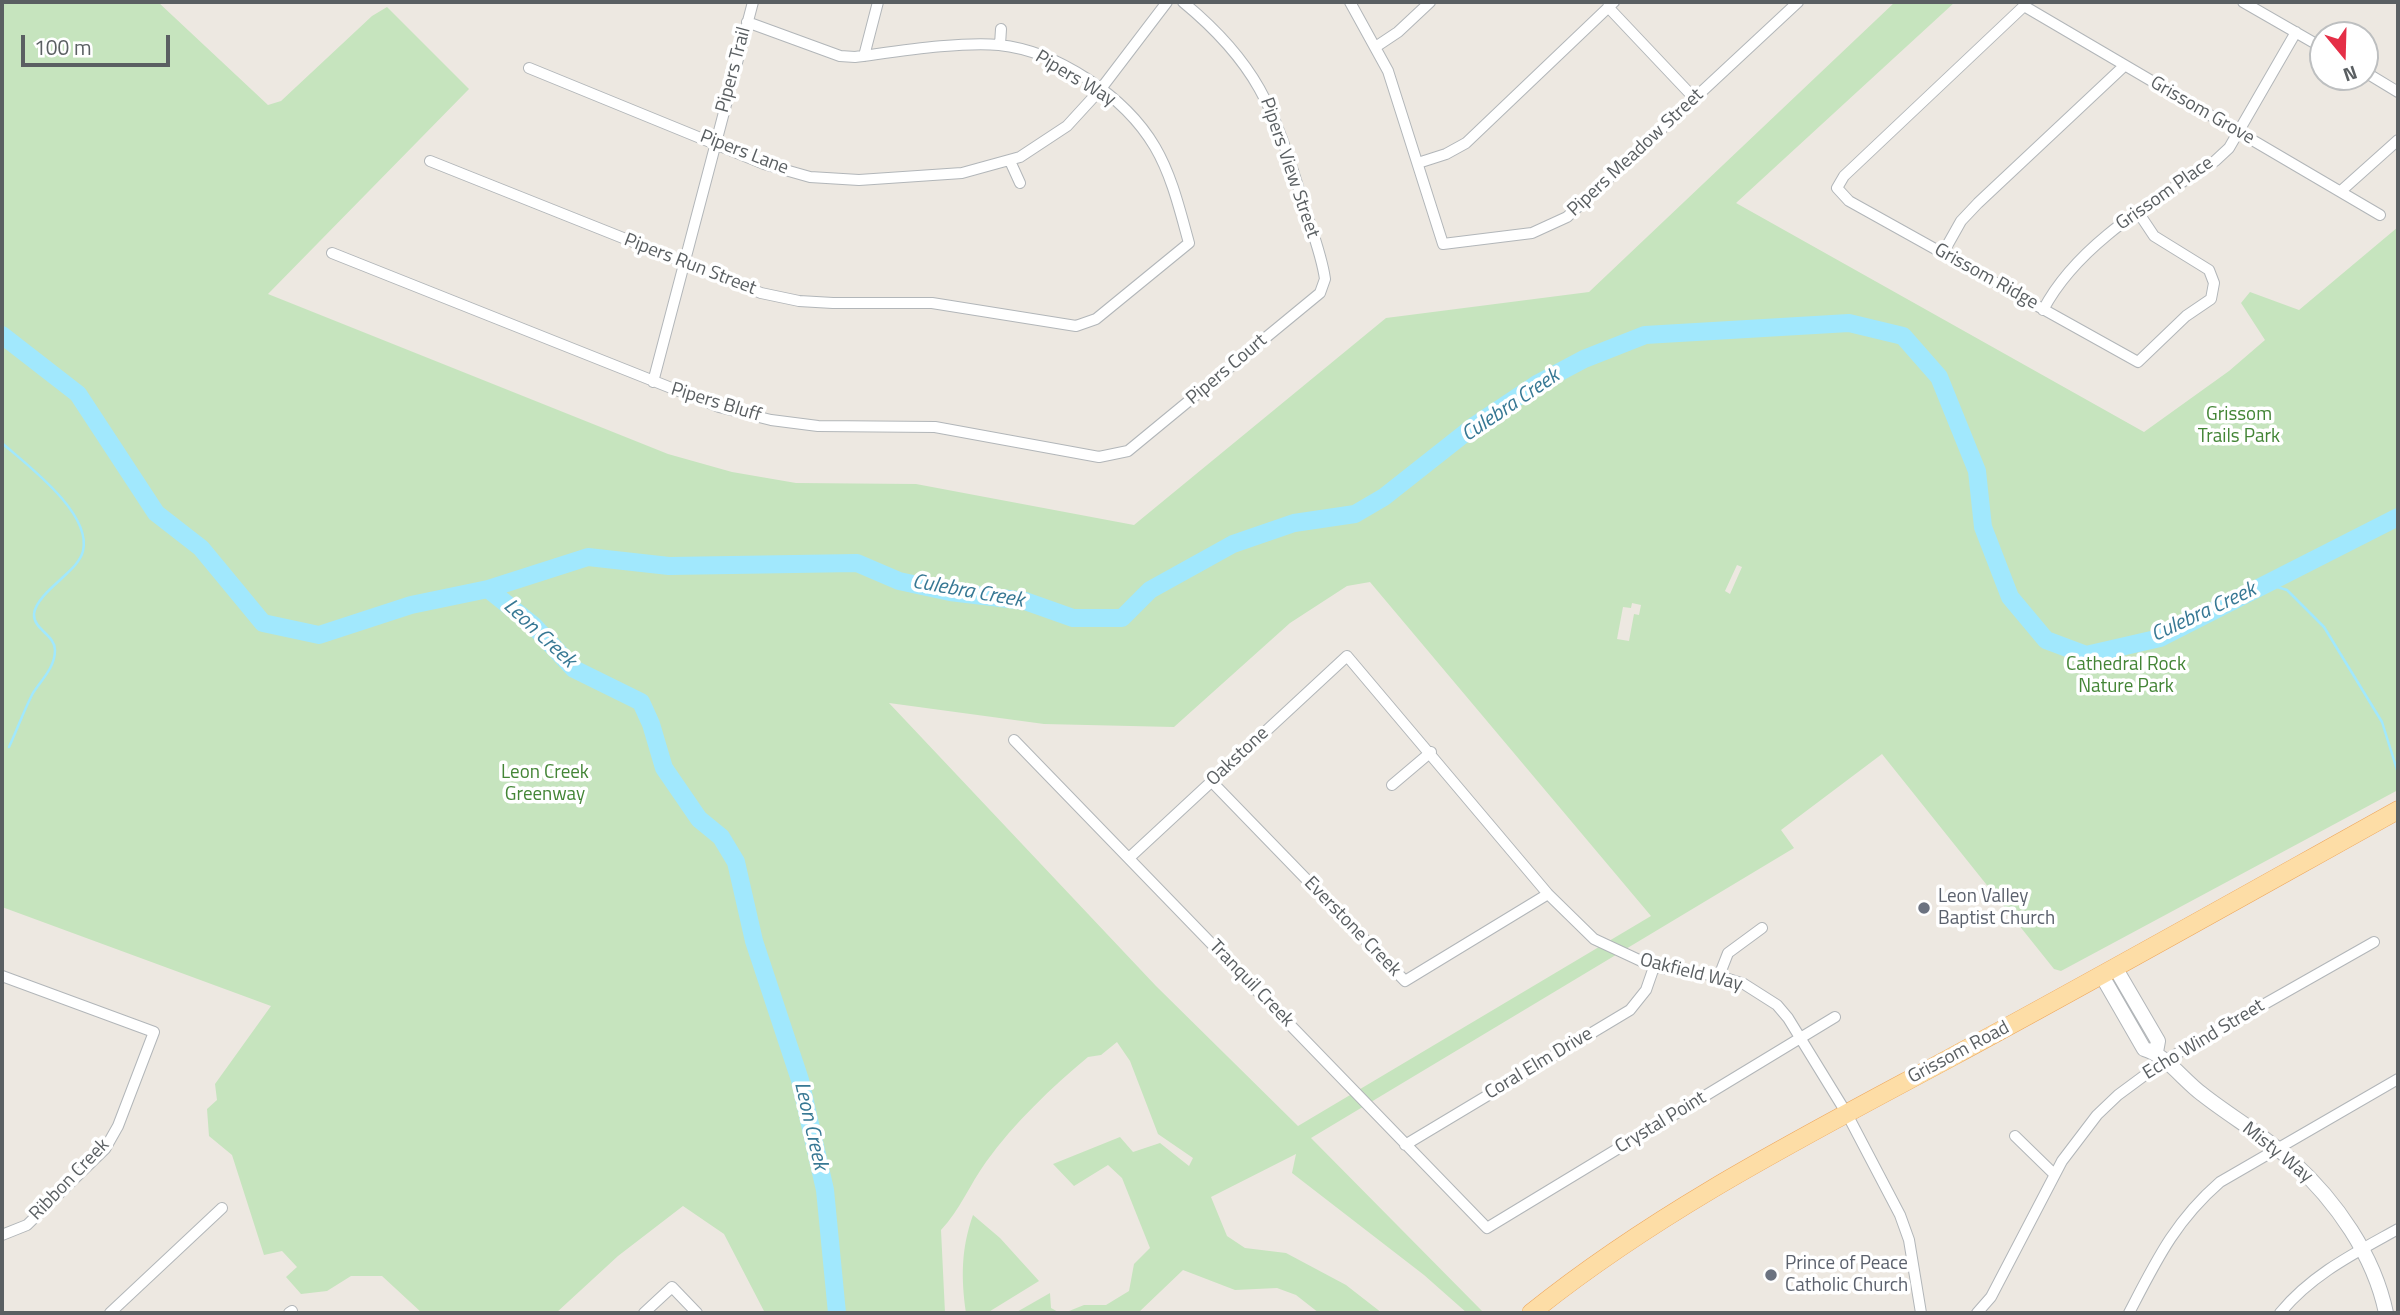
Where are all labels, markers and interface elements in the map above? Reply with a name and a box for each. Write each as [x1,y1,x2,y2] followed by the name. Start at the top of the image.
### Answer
[24,21,173,65] scale bar
[2309,21,2379,91] north arrow
[712,25,756,115] street label: Pipers Trail
[34,31,91,63] text: 100 m
[1031,46,1119,112] street label: Pipers Way
[2339,59,2361,90] text: N
[2146,72,2258,150] street label: Grissom Grove
[1563,84,1709,222] street label: Pipers Meadow Street
[1254,95,1324,241] street label: Pipers View Street
[696,126,792,180] street label: Pipers Lane
[2112,152,2218,236] street label: Grissom Place
[621,229,759,301] street label: Pipers Run Street
[1930,239,2042,315] street label: Grissom Ridge
[1182,330,1272,410] street label: Pipers Court
[1457,364,1565,448] water label: Culebra Creek
[668,378,764,428] street label: Pipers Bluff
[2198,404,2280,448] park label: Grissom Trails Park
[910,570,1026,614] water label: Culebra Creek
[2148,578,2260,648] water label: Culebra Creek
[498,594,580,674] water label: Leon Creek
[2066,654,2186,698] park label: Cathedral Rock Nature Park
[1202,723,1274,791] street label: Oakstone
[501,762,589,806] park label: Leon Creek Greenway
[1299,872,1405,982] street label: Everstone Creek
[1938,886,2055,930] place label: Leon Valley Baptist Church
[1916,900,1932,916] marker: Leon Valley Baptist Church
[1204,936,1298,1032] street label: Tranquil Creek
[1637,949,1745,997] street label: Oakfield Way
[2139,995,2269,1085] street label: Echo Wind Street
[1904,1017,2014,1089] street label: Grissom Road
[1481,1023,1597,1105] street label: Coral Elm Drive
[788,1079,832,1173] water label: Leon Creek
[1612,1087,1710,1159] street label: Crystal Point
[2237,1118,2317,1188] street label: Misty Way
[25,1134,115,1226] street label: Ribbon Creek
[1785,1253,1908,1297] place label: Prince of Peace Catholic Church
[1763,1267,1779,1283] marker: Prince of Peace Catholic Church

